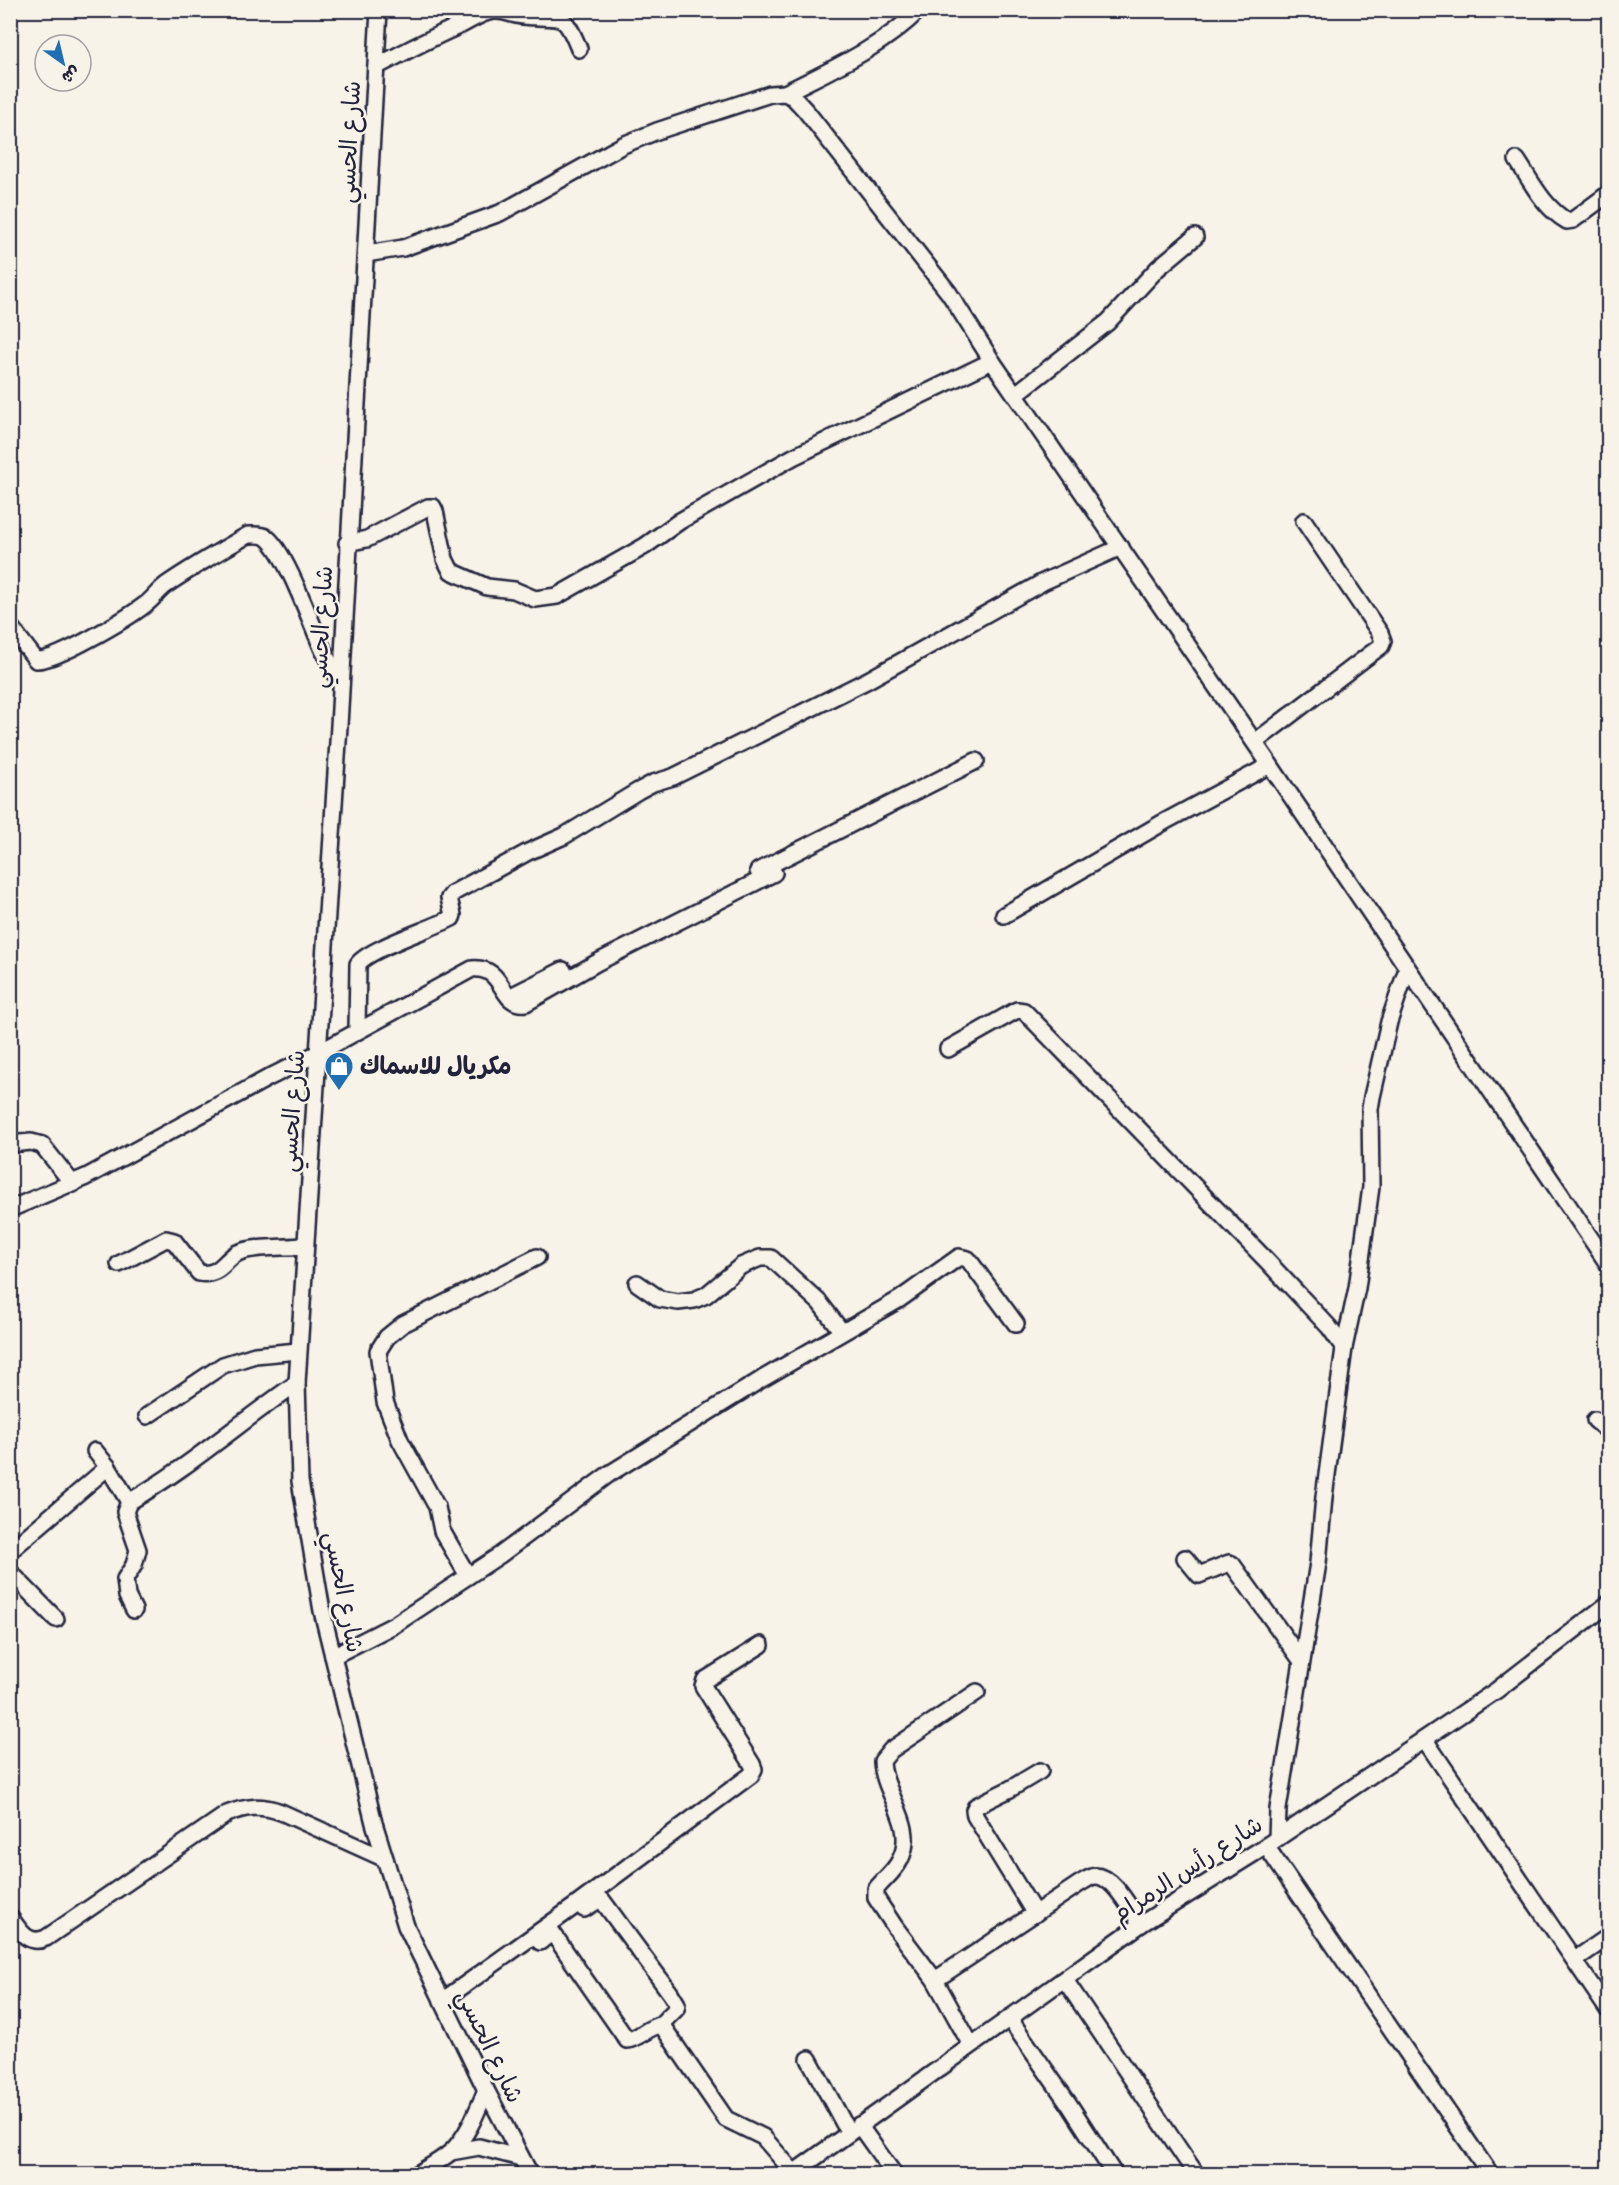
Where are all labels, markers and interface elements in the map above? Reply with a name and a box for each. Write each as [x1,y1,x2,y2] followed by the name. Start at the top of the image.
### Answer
[33,33,93,93] north arrow
[56,59,84,89] text: ش
[331,80,373,204] street label: شارع الحسي
[303,565,345,689] street label: شارع الحسي
[273,1049,317,1174] street label: شارع الحسي
[323,1050,355,1092] shop icon: مكريال للاسماك
[360,1051,512,1086] place label: مكريال للاسماك
[312,1529,370,1656] street label: شارع الحسي
[1106,1809,1271,1933] street label: شارع رأس الرمرام
[444,1984,530,2110] street label: شارع الحسي

